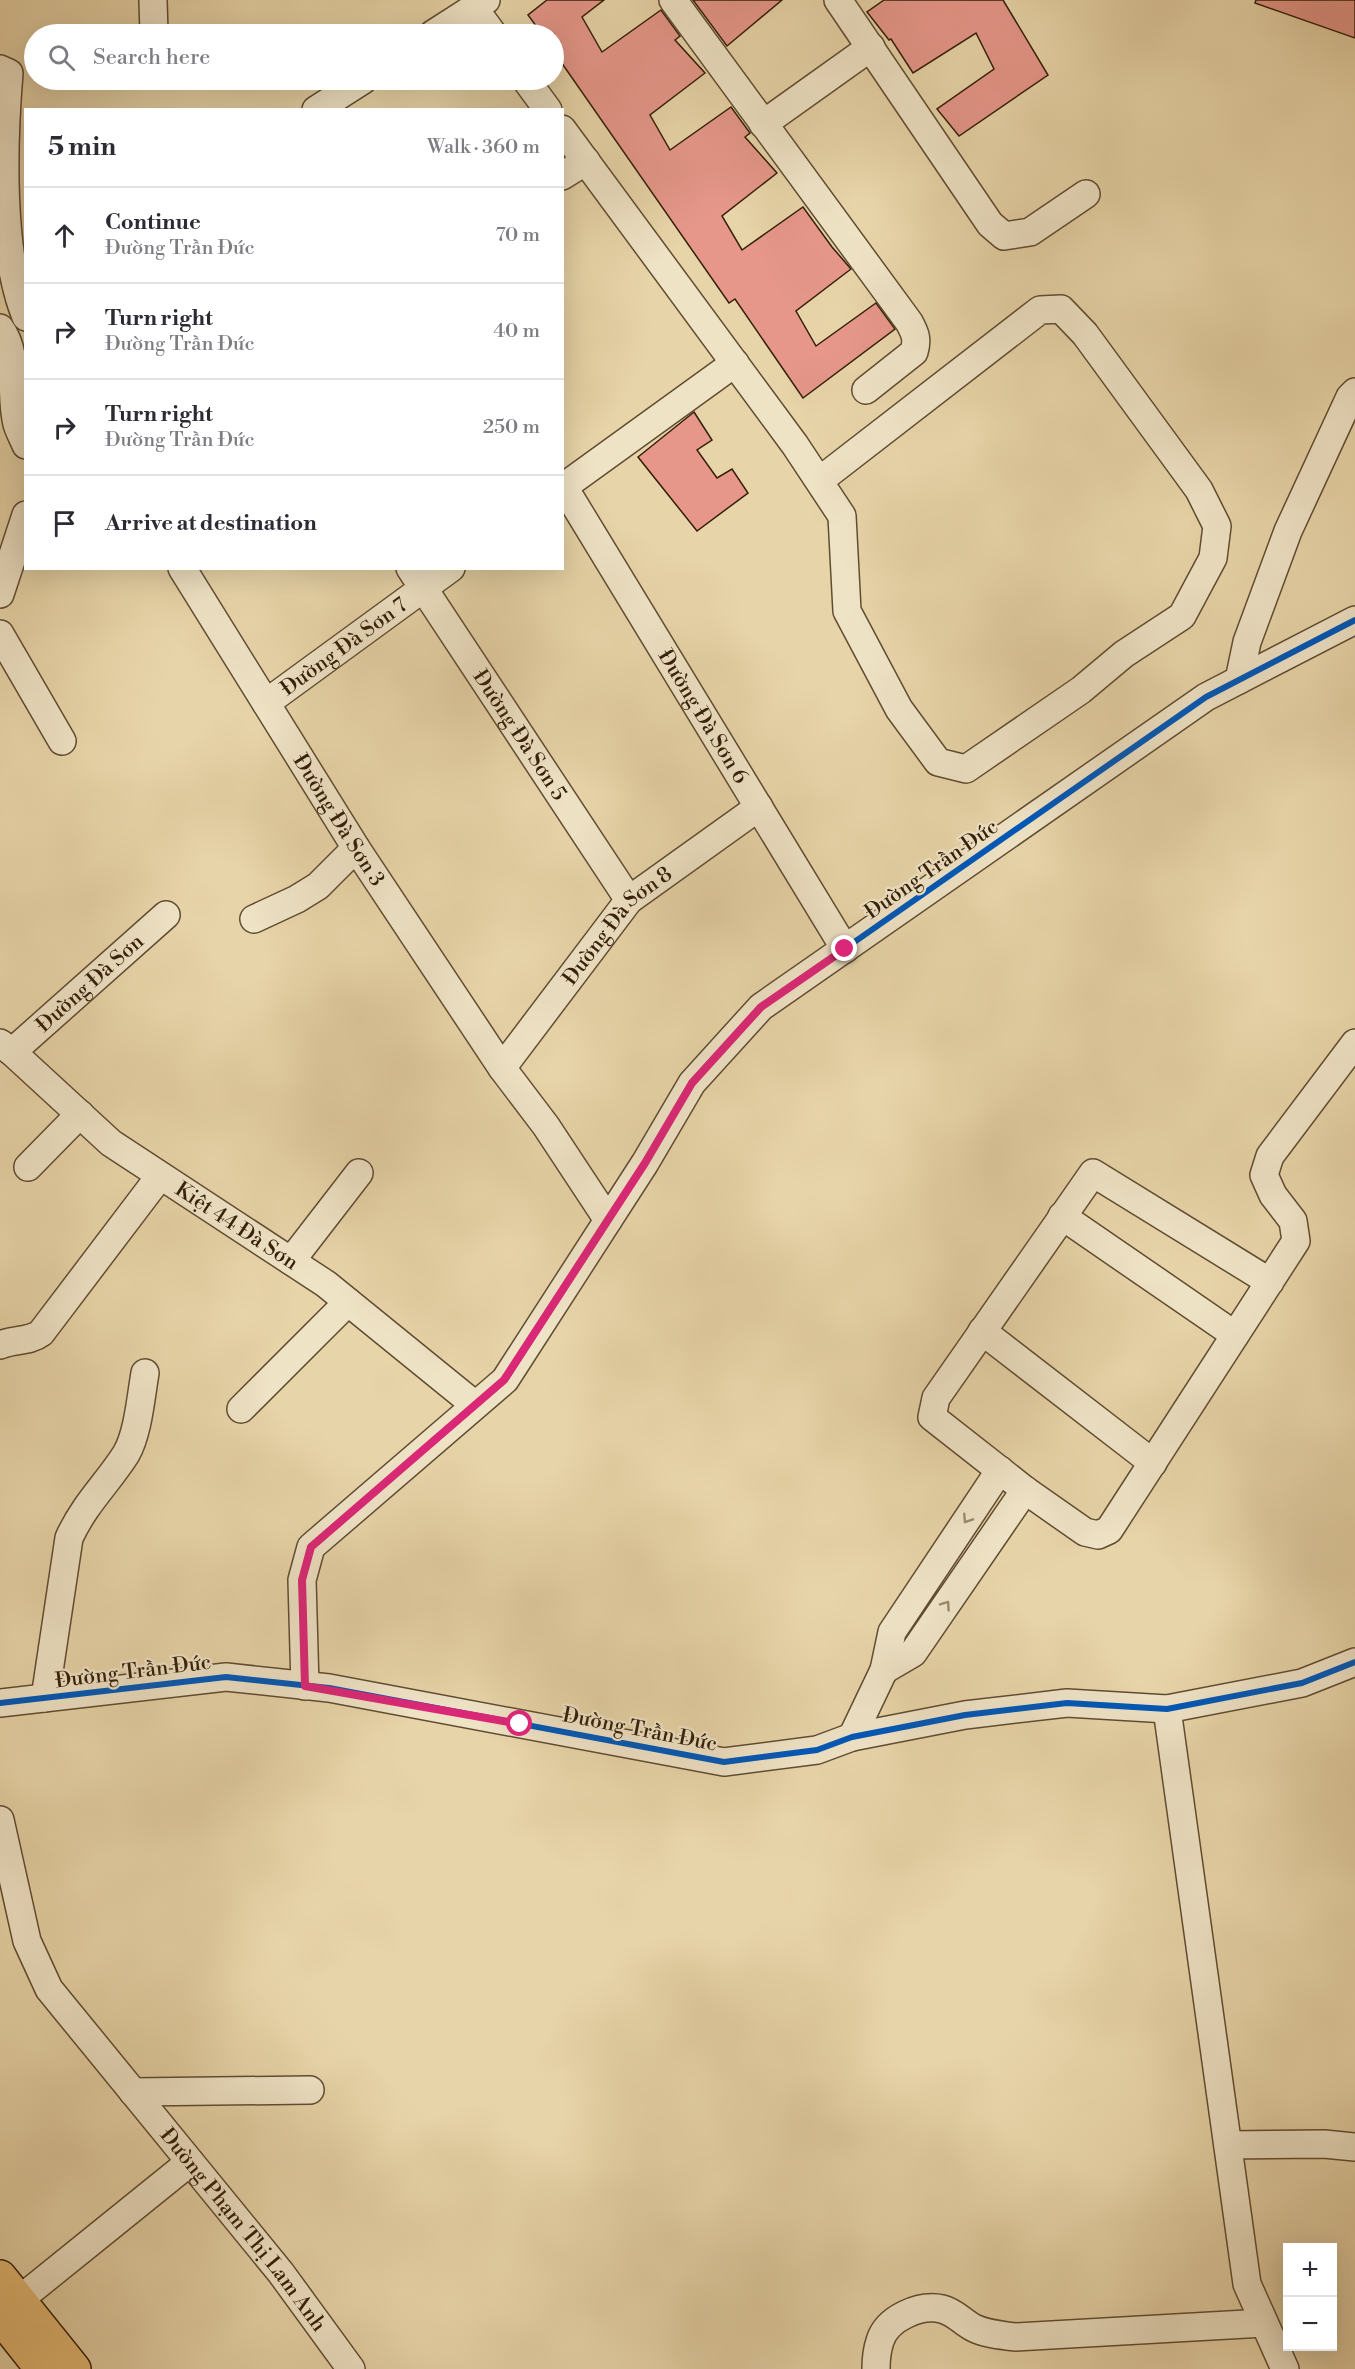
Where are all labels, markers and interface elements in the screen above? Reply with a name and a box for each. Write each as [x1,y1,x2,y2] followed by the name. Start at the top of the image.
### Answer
[24,24,564,90] search box
[45,41,78,74] icon: search
[93,44,210,71] text: Search here
[48,131,116,163] text: 5 min
[427,135,540,160] text: Walk · 360 m
[105,209,201,236] text: Continue
[48,219,81,252] icon: ahead
[496,223,540,248] text: 70 m
[105,236,255,261] text: Đường Trần Đức
[105,305,213,332] text: Turn right
[48,315,81,348] icon: right
[493,319,540,344] text: 40 m
[105,332,255,357] text: Đường Trần Đức
[105,401,213,428] text: Turn right
[48,411,81,444] icon: right
[483,415,540,440] text: 250 m
[105,428,255,453] text: Đường Trần Đức
[48,507,81,540] icon: arrive
[105,510,317,537] text: Arrive at destination
[276,592,413,702] street label: Đường Đà Sơn 7
[652,645,753,789] street label: Đường Đà Sơn 6
[467,665,572,806] street label: Đường Đà Sơn 5
[287,750,390,892] street label: Đường Đà Sơn 3
[860,814,1003,926] street label: Đường Trần Đức
[557,861,678,991] street label: Đường Đà Sơn 8
[31,929,150,1038] street label: Đường Đà Sơn
[831,935,857,961] route end
[170,1177,303,1276] street label: Kiệt 44 Đà Sơn
[963,1513,975,1523] one-way arrow
[939,1601,950,1612] one-way arrow
[54,1650,213,1694] street label: Đường Trần Đức
[560,1702,719,1758] street label: Đường Trần Đức
[506,1710,532,1736] route start
[154,2123,332,2337] street label: Đường Phạm Thị Lam Anh
[1283,2243,1337,2351] map controls
[1283,2243,1337,2297] button: +
[1283,2297,1337,2351] button: −

